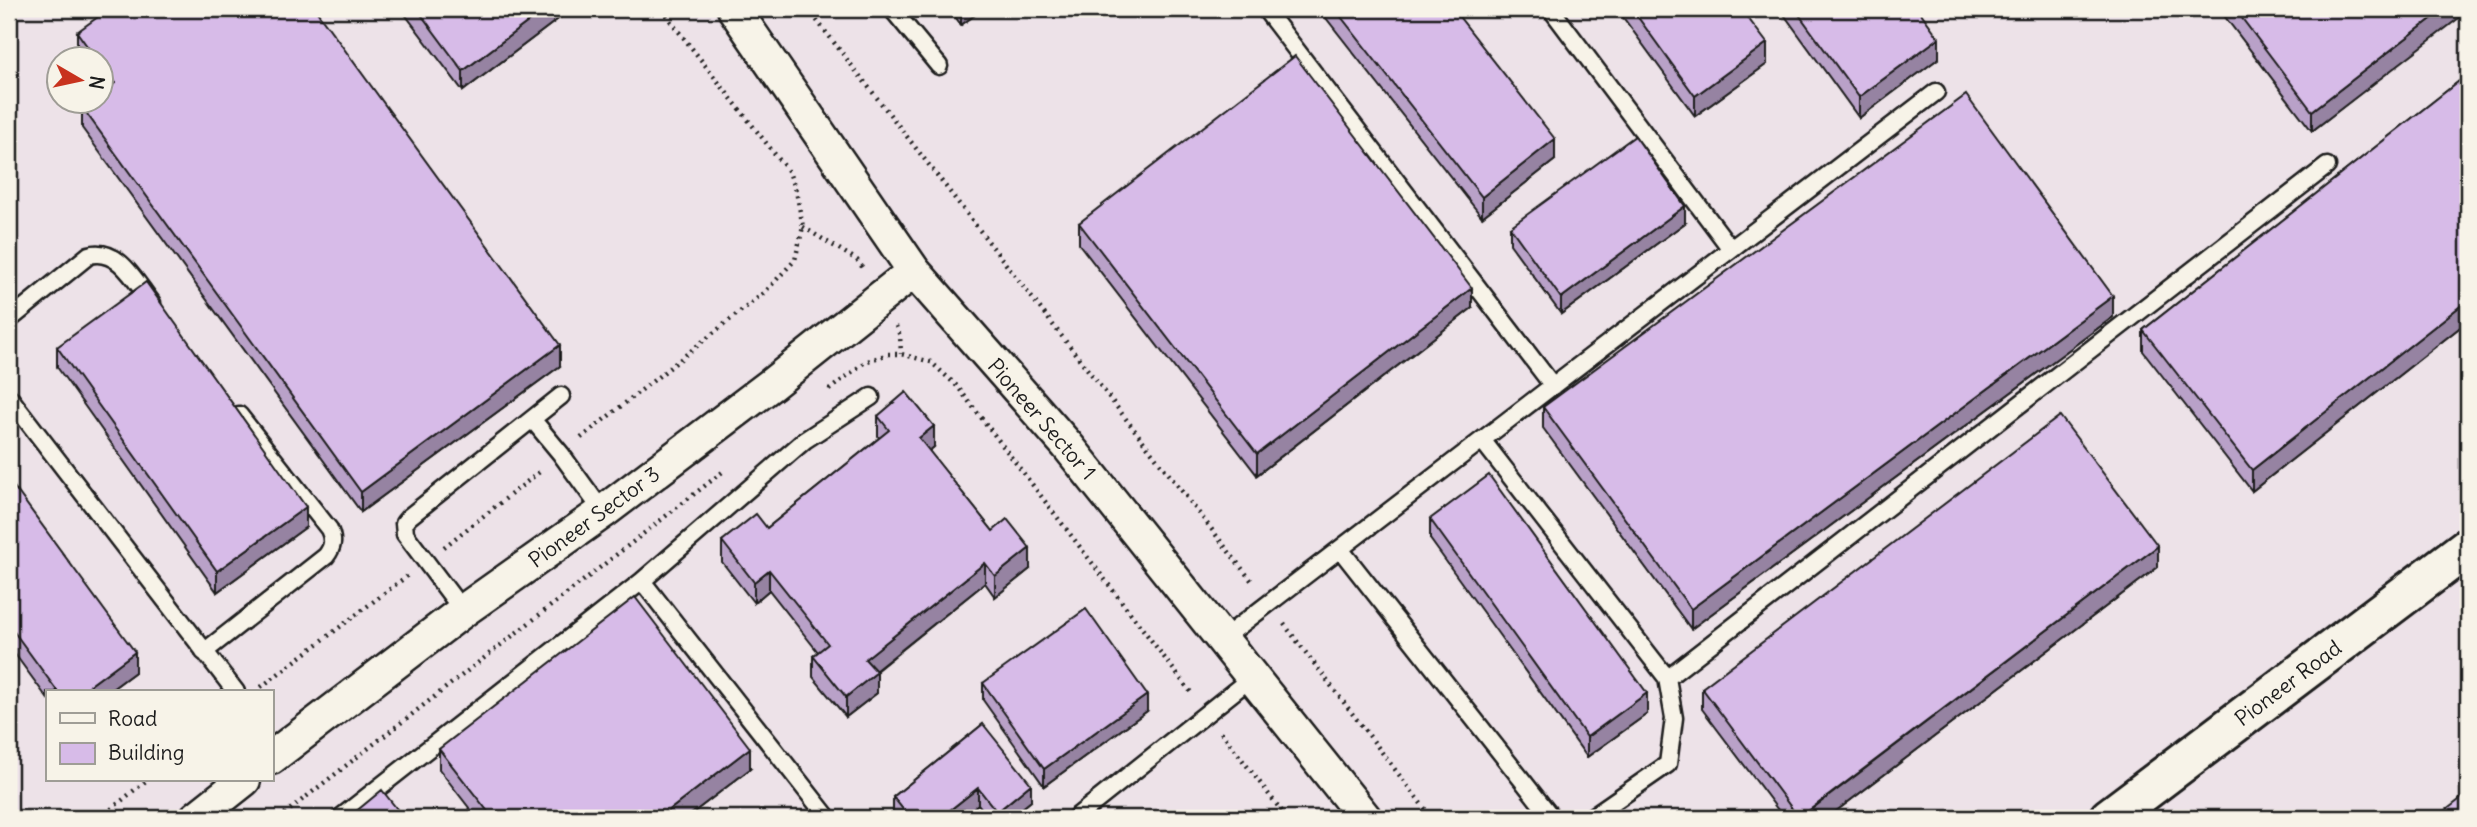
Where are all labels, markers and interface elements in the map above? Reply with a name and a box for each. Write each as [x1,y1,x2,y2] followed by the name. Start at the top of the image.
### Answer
[46,46,116,116] north arrow
[84,74,110,91] text: N
[982,353,1102,485] street label: Pioneer Sector 1
[523,460,665,574] street label: Pioneer Sector 3
[2229,634,2347,732] street label: Pioneer Road
[46,690,273,782] legend
[108,705,157,732] text: Road
[108,739,184,766] text: Building

